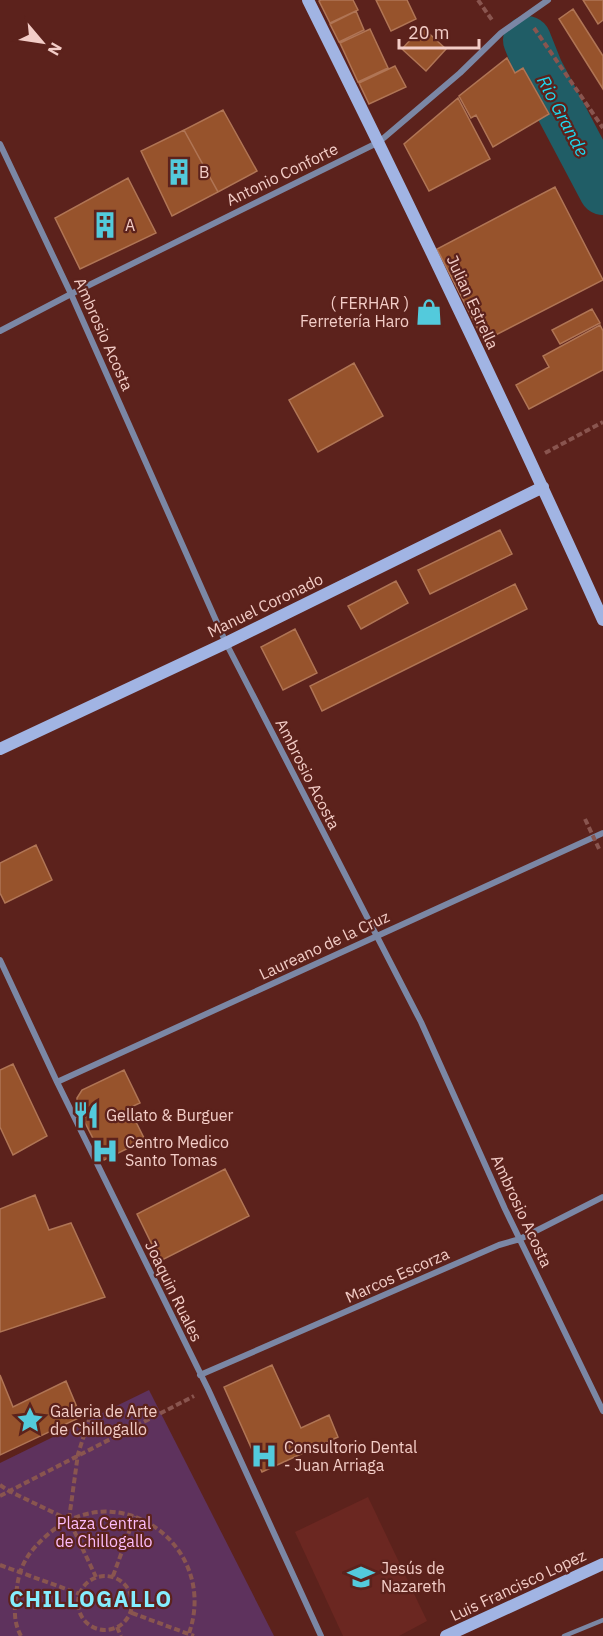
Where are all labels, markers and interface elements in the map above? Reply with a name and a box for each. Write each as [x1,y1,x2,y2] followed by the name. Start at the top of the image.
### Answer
[12,12,72,72] north arrow
[399,12,478,50] scale bar
[408,21,450,44] text: 20 m
[44,39,67,59] text: N
[532,71,594,161] water label: Rio Grande
[223,138,341,210] street label: Antonio Conforte
[164,157,194,187] building icon: B
[199,162,209,182] place label: B
[90,210,120,240] building icon: A
[125,215,135,235] place label: A
[443,252,504,353] street label: Julian Estrella
[70,274,138,394] street label: Ambrosio Acosta
[300,293,409,331] place label: ( FERHAR ) Ferretería Haro
[414,297,444,327] shop icon: ( FERHAR ) Ferretería Haro
[204,568,326,642] street label: Manuel Coronado
[271,715,345,833] street label: Ambrosio Acosta
[256,906,392,984] street label: Laureano de la Cruz
[71,1100,101,1130] restaurant icon: Gellato & Burguer
[106,1105,234,1125] place label: Gellato & Burguer
[125,1132,229,1170] place label: Centro Medico Santo Tomas
[90,1136,120,1166] hospital icon: Centro Medico Santo Tomas
[487,1152,557,1271] street label: Ambrosio Acosta
[141,1237,207,1345] street label: Joaquin Ruales
[342,1243,452,1307] street label: Marcos Escorza
[50,1401,158,1439] place label: Galeria de Arte de Chillogallo
[15,1405,45,1435] place icon: Galeria de Arte de Chillogallo
[284,1437,417,1475] place label: Consultorio Dental - Juan Arriaga
[249,1441,279,1471] hospital icon: Consultorio Dental - Juan Arriaga
[56,1513,153,1551] park label: Plaza Central de Chillogallo
[447,1545,589,1625] street label: Luis Francisco Lopez
[381,1558,446,1596] place label: Jesús de Nazareth
[346,1562,376,1592] school or university icon: Jesús de Nazareth
[9,1584,173,1613] district label: CHILLOGALLO

